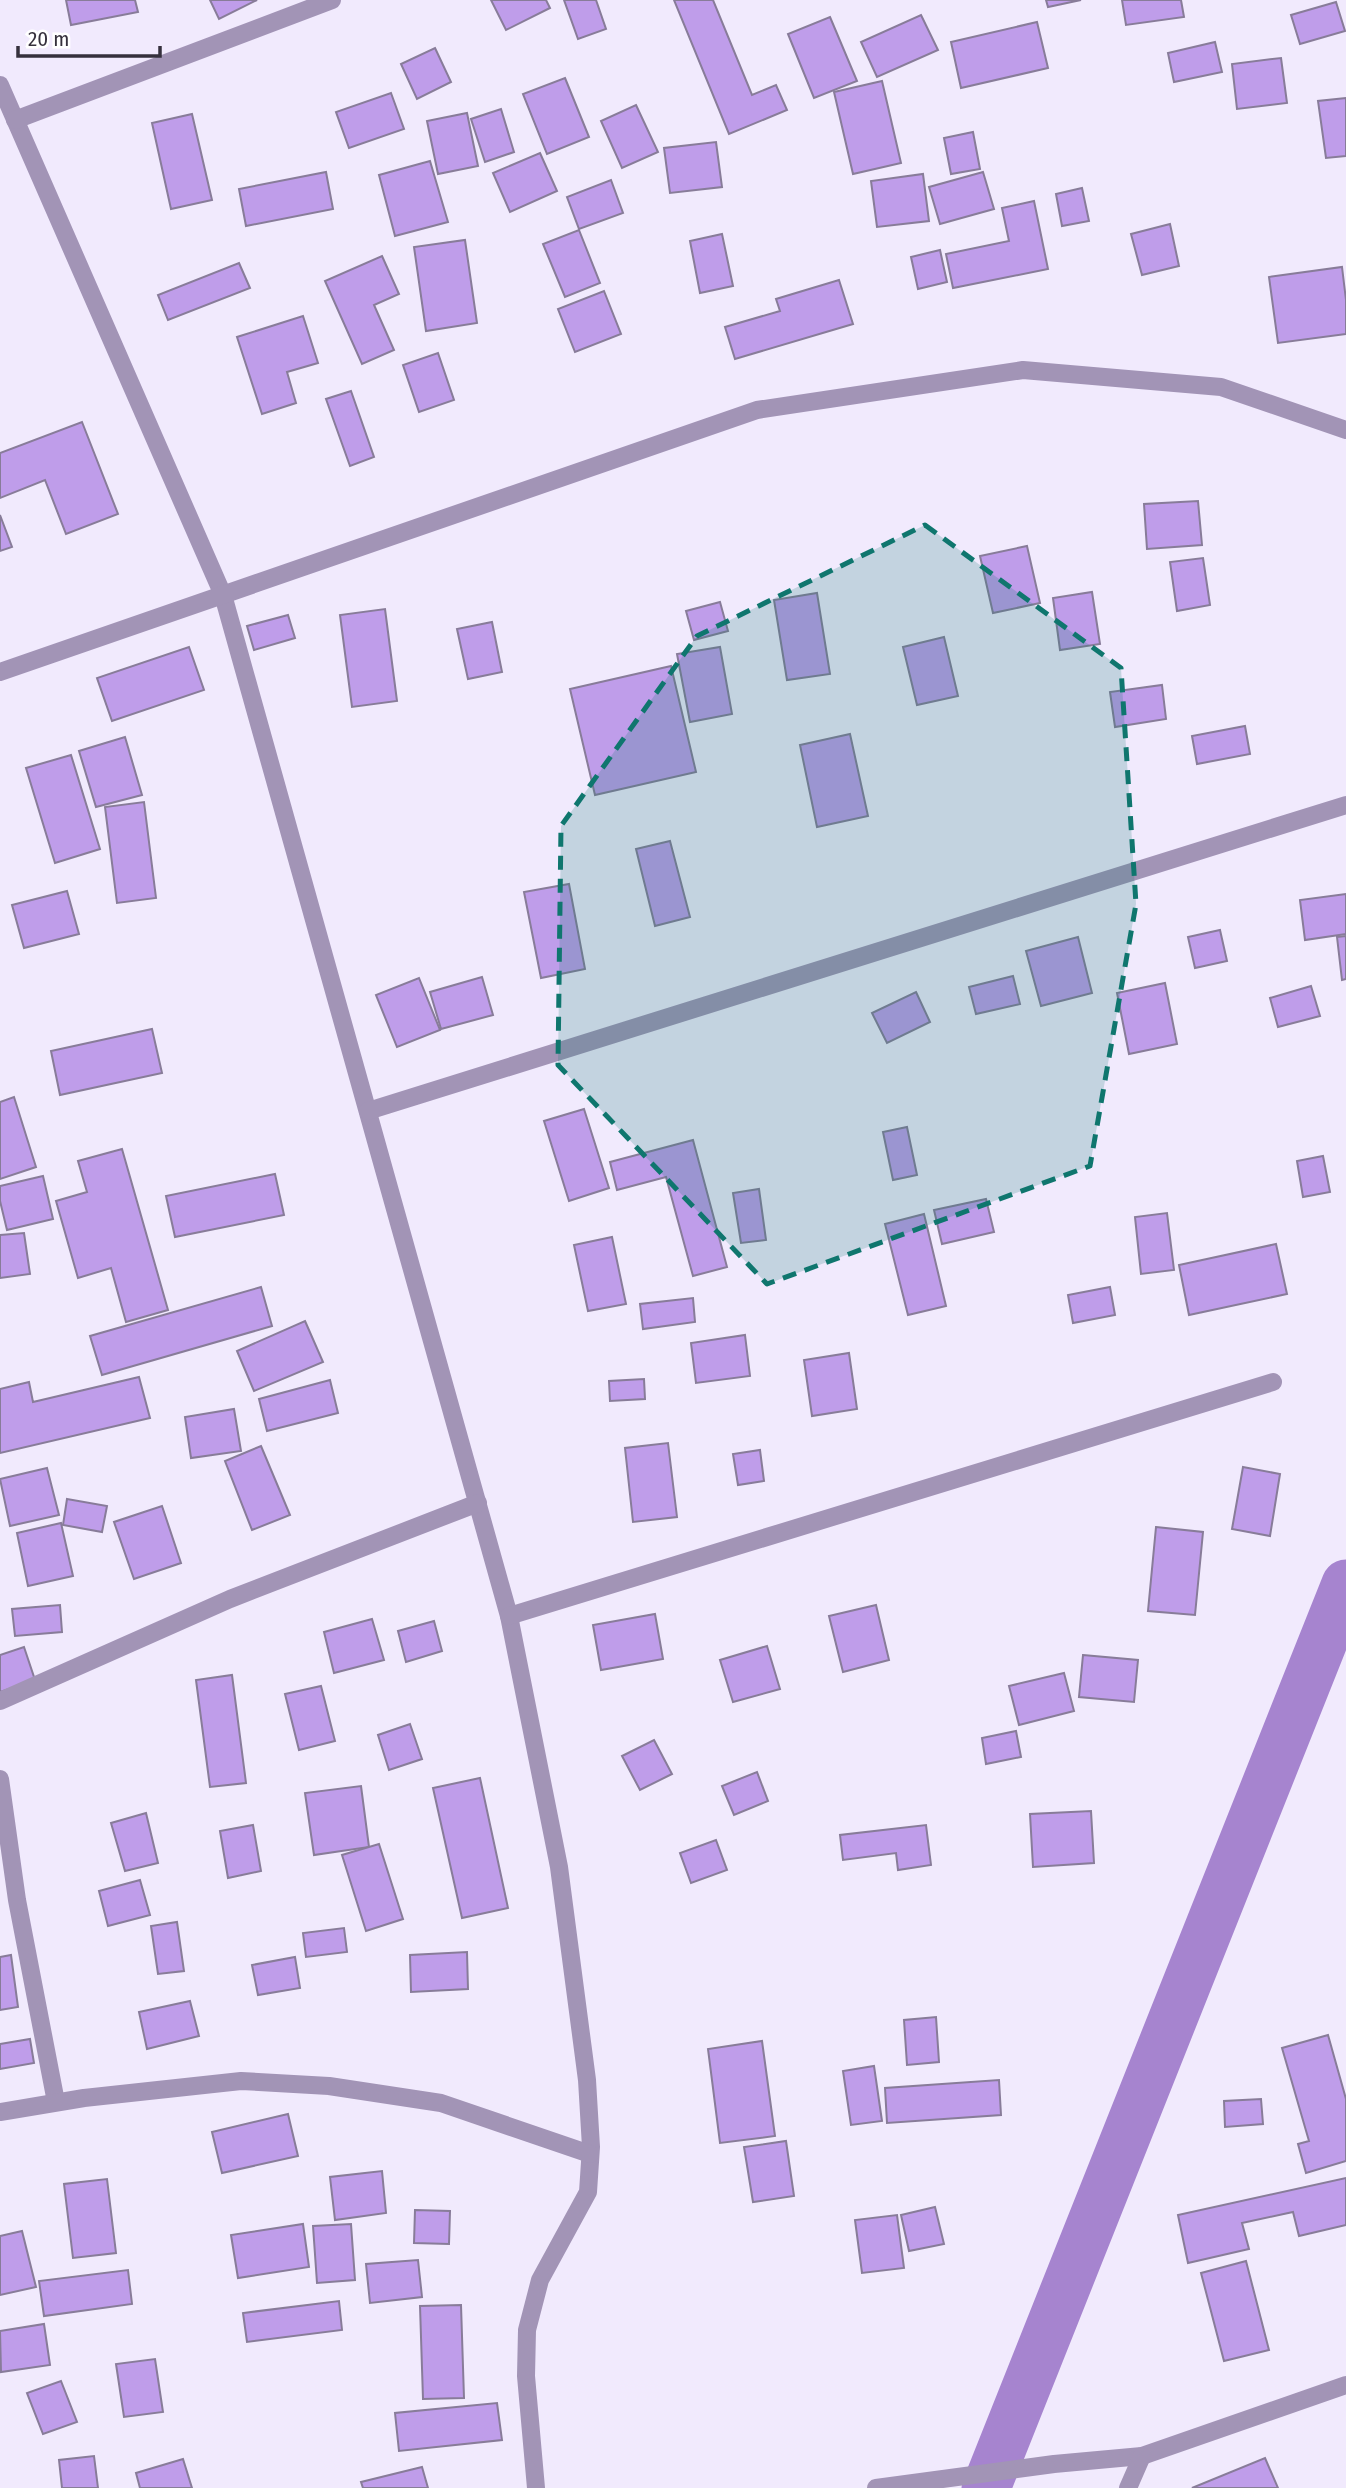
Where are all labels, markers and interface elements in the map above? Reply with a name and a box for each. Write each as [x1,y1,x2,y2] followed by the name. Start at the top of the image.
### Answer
[18,14,159,58] scale bar
[28,26,69,52] text: 20 m

